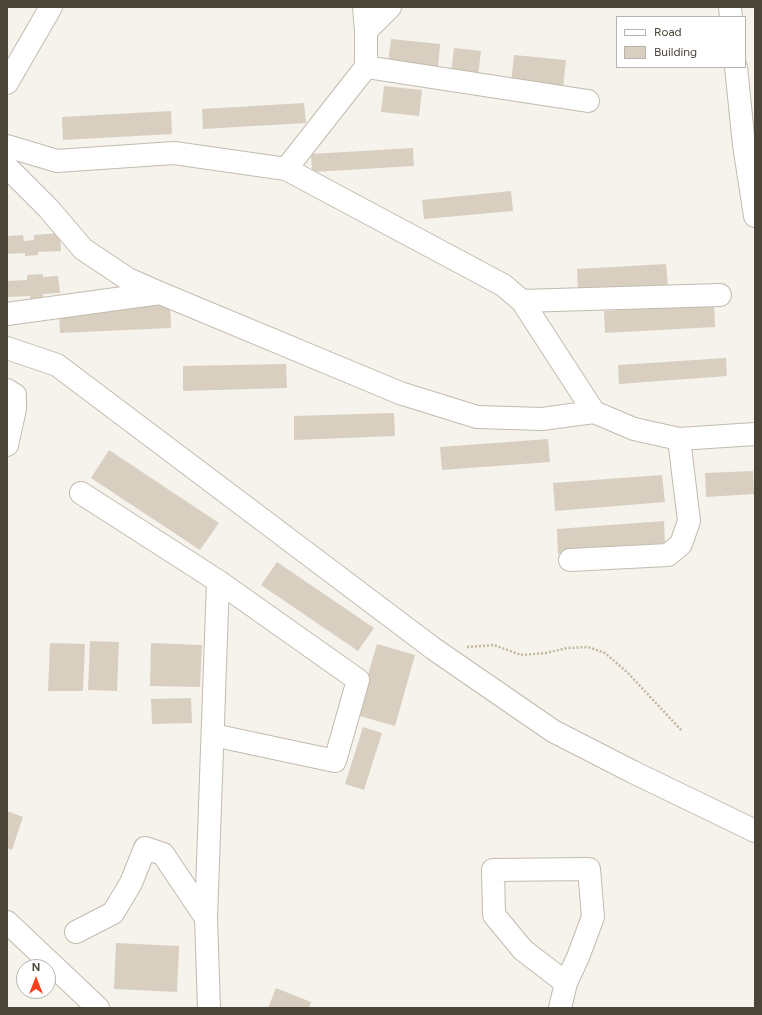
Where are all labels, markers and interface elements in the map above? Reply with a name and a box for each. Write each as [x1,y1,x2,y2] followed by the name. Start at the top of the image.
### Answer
[616,16,746,68] legend
[654,25,682,39] text: Road
[654,45,697,59] text: Building
[16,959,56,999] north arrow
[32,961,40,974] text: N

